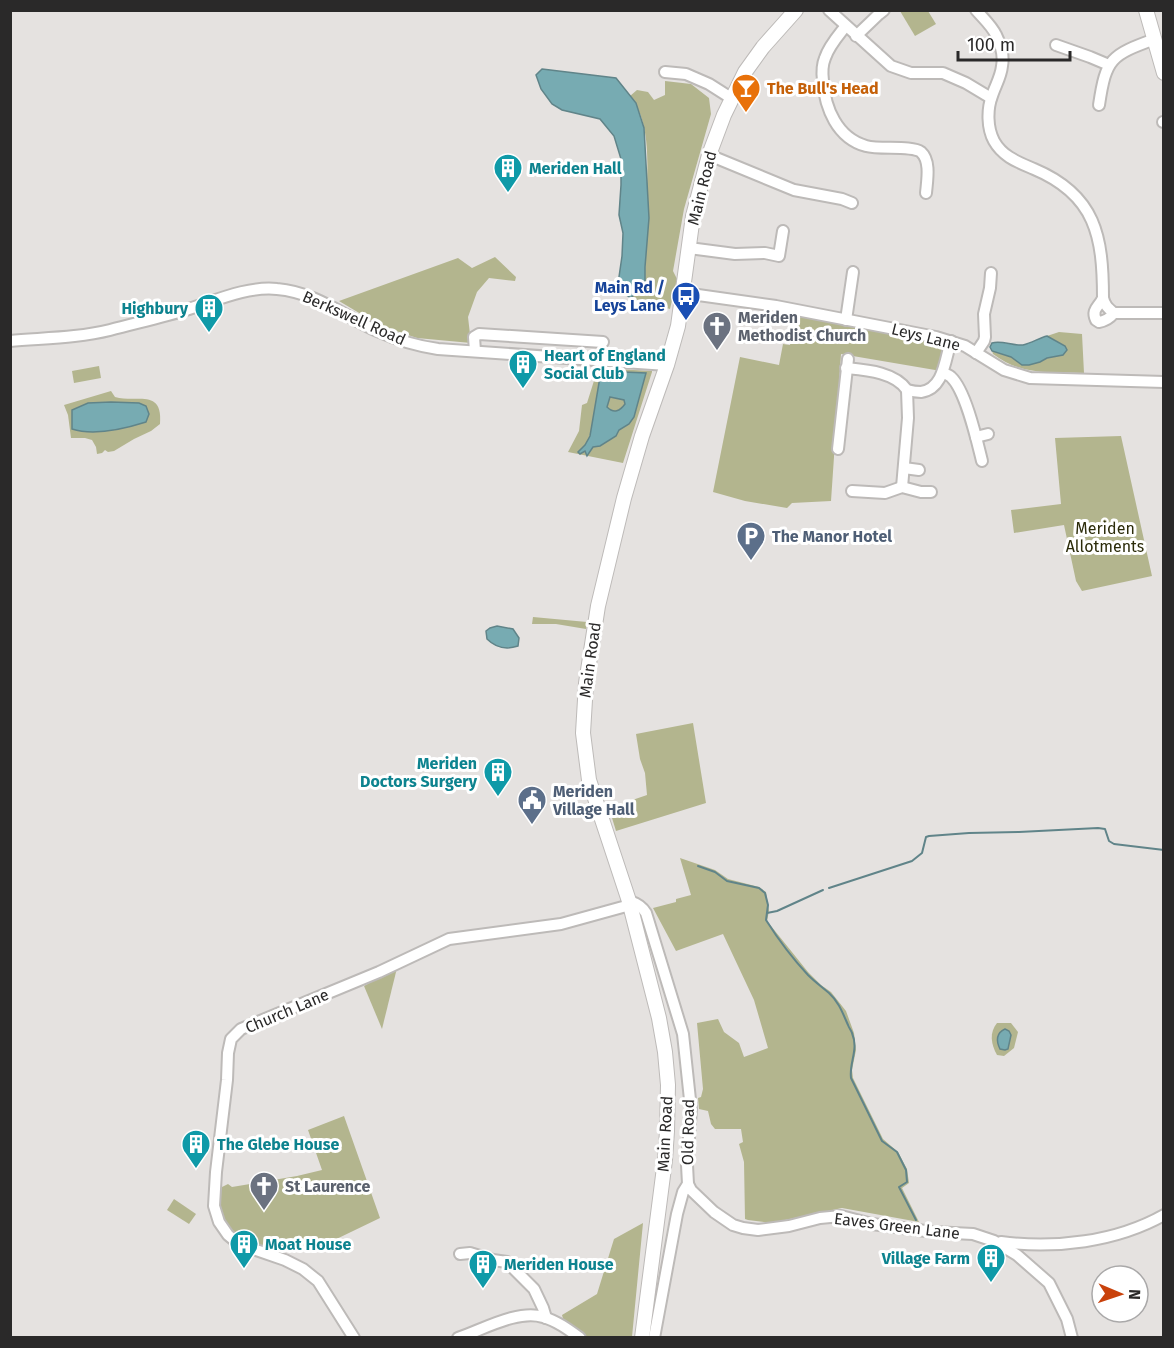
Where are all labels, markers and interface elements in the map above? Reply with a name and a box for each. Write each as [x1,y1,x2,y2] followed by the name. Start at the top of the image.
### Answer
[958,24,1070,62] scale bar
[967,34,1015,56] text: 100 m
[730,72,762,114] bar icon: The Bull's Head
[767,79,879,98] place label: The Bull's Head
[684,149,720,227] street label: Main Road
[492,152,524,194] building icon: Meriden Hall
[529,159,622,178] place label: Meriden Hall
[594,278,665,315] place label: Main Rd / Leys Lane
[670,280,702,322] bus stop icon: Main Rd / Leys Lane
[300,287,408,349] street label: Berkswell Road
[193,292,225,334] building icon: Highbury
[121,299,189,318] place label: Highbury
[738,308,866,345] place label: Meriden Methodist Church
[701,310,733,352] church icon: Meriden Methodist Church
[890,319,962,355] street label: Leys Lane
[544,346,666,383] place label: Heart of England Social Club
[507,348,539,390] building icon: Heart of England Social Club
[1066,519,1144,556] park label: Meriden Allotments
[735,520,767,562] parking icon: The Manor Hotel
[772,527,892,546] place label: The Manor Hotel
[575,621,605,699] street label: Main Road
[360,754,478,791] place label: Meriden Doctors Surgery
[482,756,514,798] building icon: Meriden Doctors Surgery
[552,782,635,819] place label: Meriden Village Hall
[516,784,548,826] public building icon: Meriden Village Hall
[242,985,332,1037] street label: Church Lane
[654,1095,676,1173] street label: Main Road
[678,1099,698,1165] street label: Old Road
[180,1128,212,1170] building icon: The Glebe House
[217,1135,339,1154] place label: The Glebe House
[248,1170,280,1212] church icon: St Laurence
[285,1177,370,1196] place label: St Laurence
[833,1209,961,1243] street label: Eaves Green Lane
[228,1228,260,1270] building icon: Moat House
[265,1235,351,1254] place label: Moat House
[975,1242,1007,1284] building icon: Village Farm
[467,1248,499,1290] building icon: Meriden House
[881,1249,970,1268] place label: Village Farm
[504,1255,614,1274] place label: Meriden House
[1090,1264,1150,1324] north arrow
[1125,1289,1144,1300] text: N

